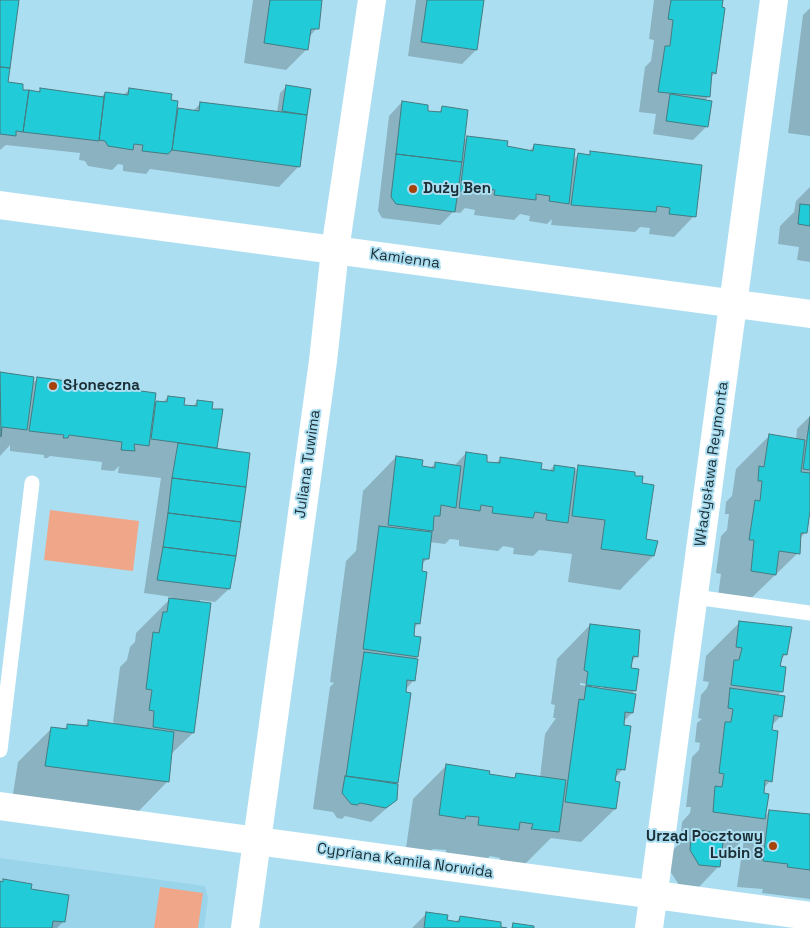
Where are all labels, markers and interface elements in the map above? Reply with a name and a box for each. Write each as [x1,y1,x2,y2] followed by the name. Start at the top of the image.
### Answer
[423,180,491,198] place label: Duży Ben
[407,183,419,195] marker: Duży Ben
[369,245,441,273] street label: Kamienna
[63,377,140,395] place label: Słoneczna
[47,380,59,392] marker: Słoneczna
[692,380,732,548] street label: Władysława Reymonta
[291,409,325,519] street label: Juliana Tuwima
[646,828,763,863] place label: Urząd Pocztowy Lubin 8
[316,840,494,882] street label: Cypriana Kamila Norwida
[767,840,779,852] marker: Urząd Pocztowy Lubin 8

